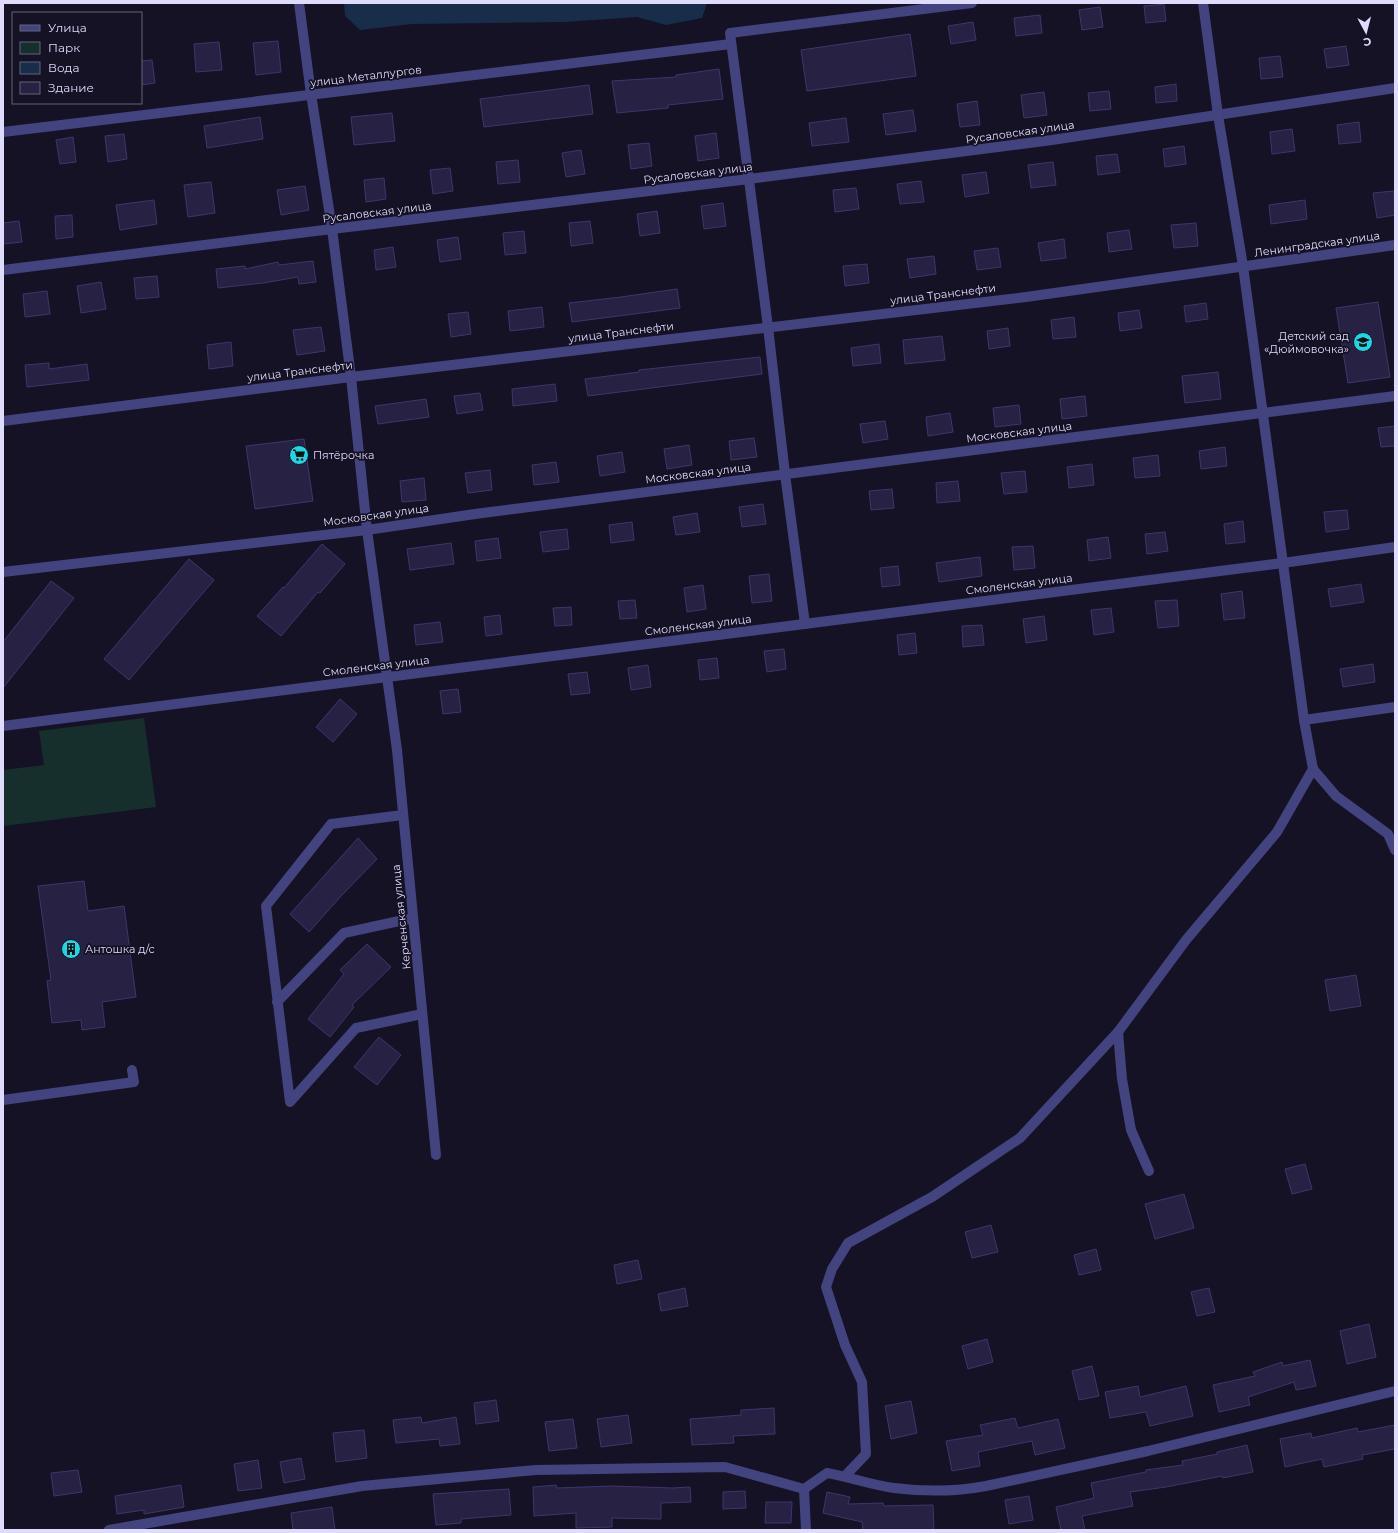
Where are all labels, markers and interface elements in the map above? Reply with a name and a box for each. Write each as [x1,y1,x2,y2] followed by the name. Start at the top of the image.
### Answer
[12,12,142,104] legend
[1346,12,1386,52] north arrow
[48,20,87,35] text: Улица
[1362,34,1372,49] text: С
[48,40,80,55] text: Парк
[48,60,79,75] text: Вода
[308,62,423,90] street label: улица Металлургов
[48,80,94,95] text: Здание
[965,117,1075,147] street label: Русаловская улица
[643,159,753,187] street label: Русаловская улица
[322,198,432,226] street label: Русаловская улица
[1253,228,1381,260] street label: Ленинградская улица
[888,281,997,308] street label: улица Транснефти
[566,319,675,346] street label: улица Транснефти
[1264,329,1349,356] place label: Детский сад «Дюймовочка»
[1352,331,1374,353] school or university icon: Детский сад «Дюймовочка»
[245,358,354,385] street label: улица Транснефти
[965,419,1073,445] street label: Московская улица
[288,444,310,466] supermarket icon: Пятёрочка
[313,448,374,462] place label: Пятёрочка
[644,460,752,486] street label: Московская улица
[322,501,430,529] street label: Московская улица
[965,571,1073,597] street label: Смоленская улица
[644,612,752,638] street label: Смоленская улица
[322,653,430,679] street label: Смоленская улица
[389,864,413,970] street label: Керченская улица
[60,938,82,960] building icon: Антошка д/с
[85,942,155,956] place label: Антошка д/с

